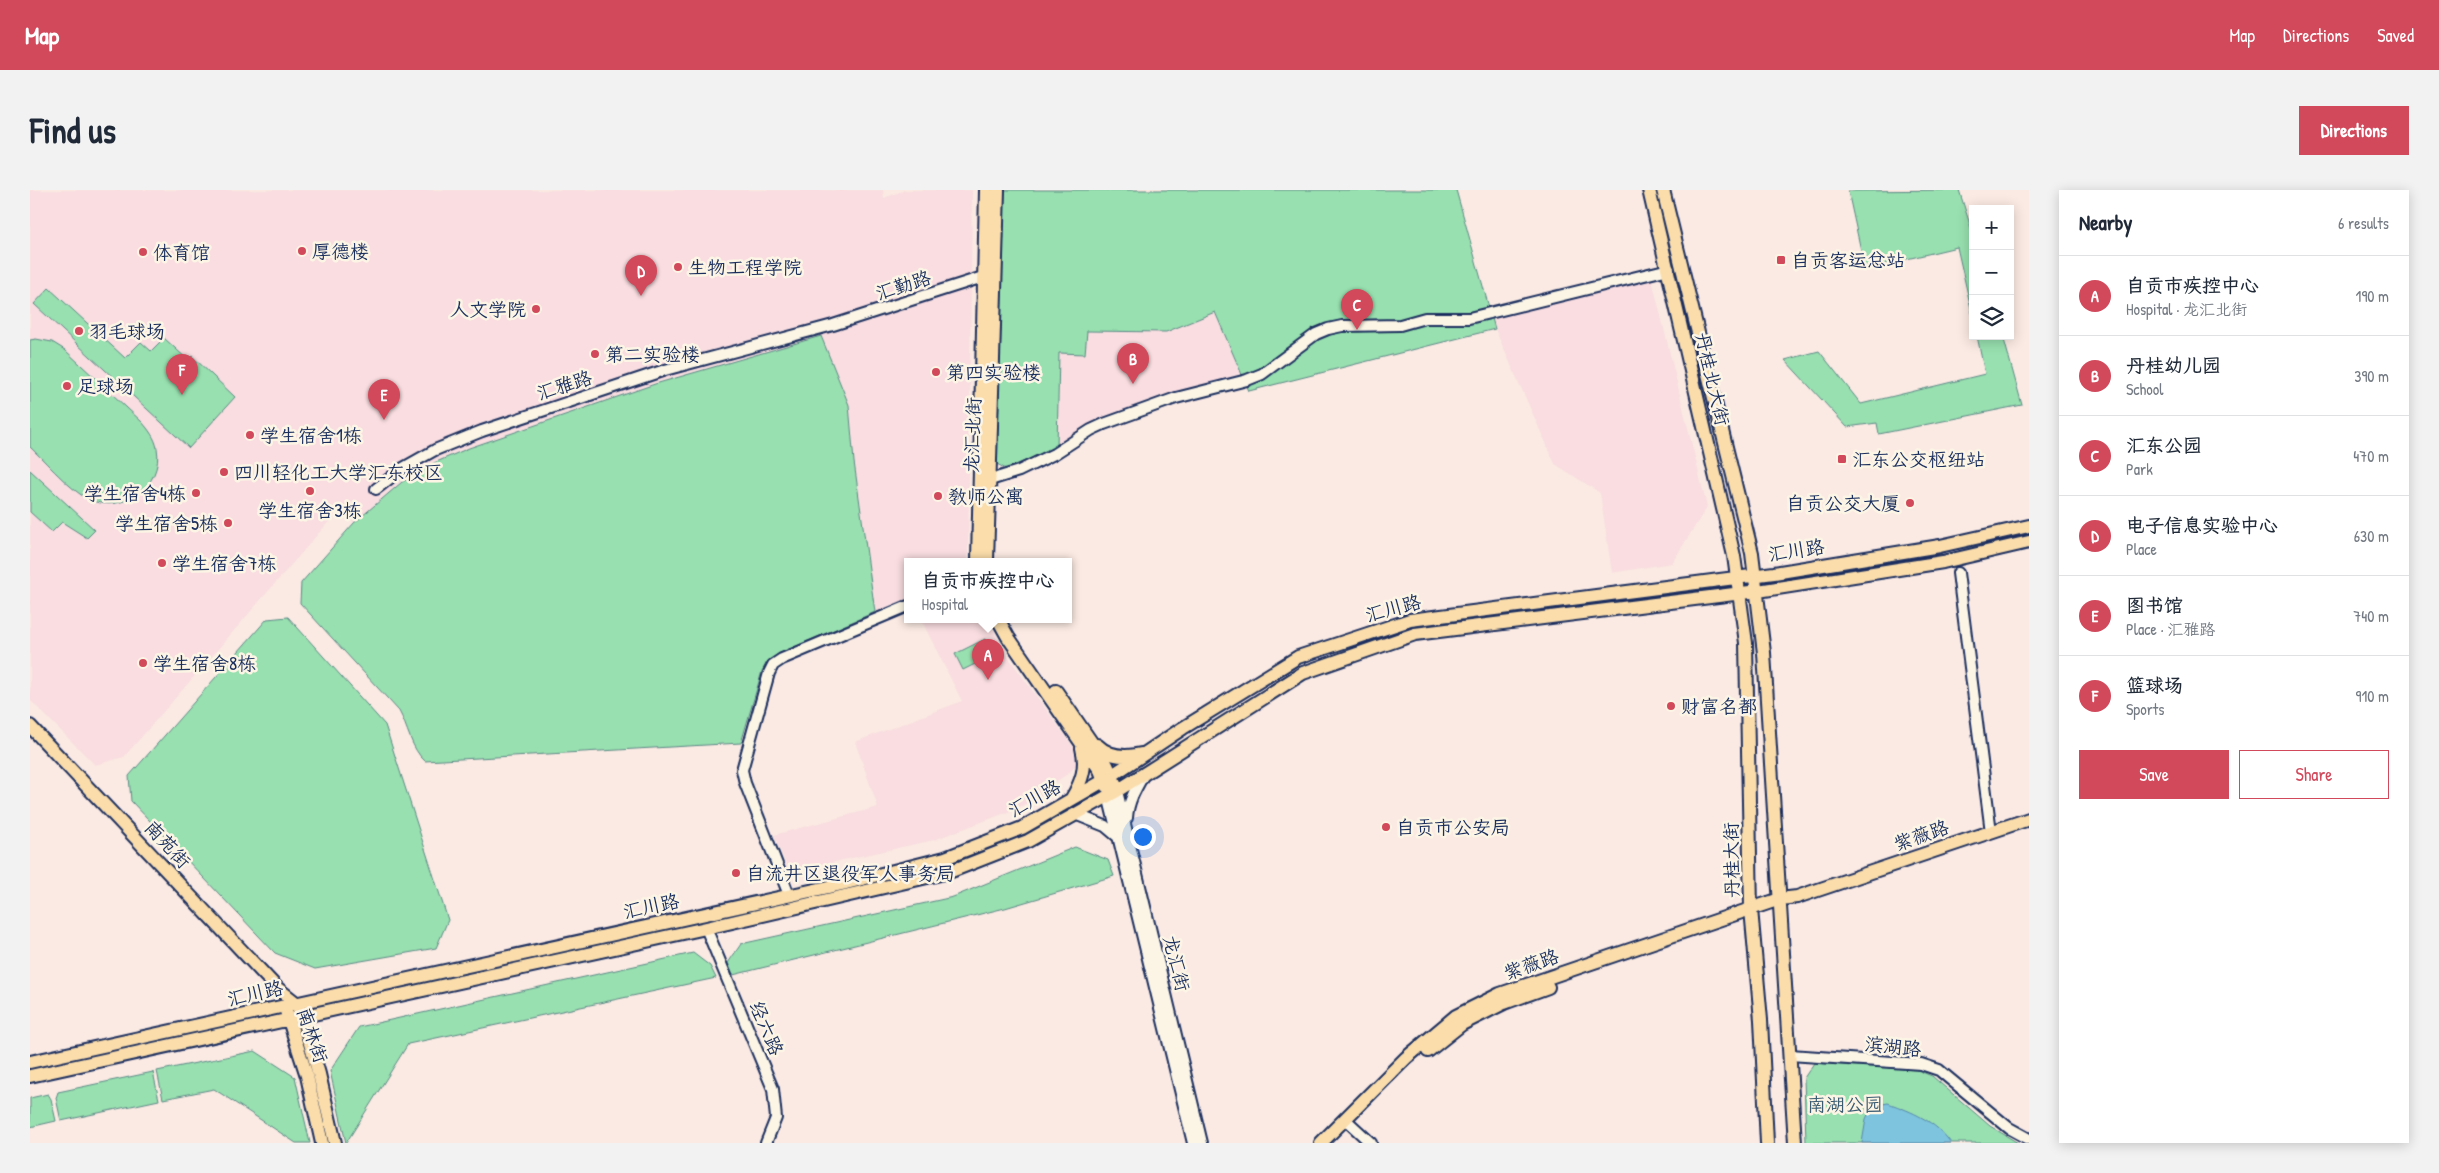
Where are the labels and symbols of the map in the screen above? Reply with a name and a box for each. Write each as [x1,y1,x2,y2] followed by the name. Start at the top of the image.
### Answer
[312,238,369,264] place label: 厚德楼
[153,239,210,265] place label: 体育馆
[296,245,308,257] marker: 厚德楼
[137,246,149,258] marker: 体育馆
[1791,247,1905,273] place label: 自贡客运总站
[688,254,802,280] place label: 生物工程学院
[1775,254,1787,266] marker: 自贡客运总站
[625,255,657,296] pin: D
[672,261,684,273] marker: 生物工程学院
[872,264,934,306] street label: 汇勤路
[1341,289,1373,330] pin: C
[450,296,526,322] place label: 人文学院
[530,303,542,315] marker: 人文学院
[89,318,165,344] place label: 羽毛球场
[73,325,85,337] marker: 羽毛球场
[1690,330,1736,428] street label: 丹桂北大街
[605,341,700,367] place label: 第二实验楼
[1117,343,1149,384] pin: B
[589,348,601,360] marker: 第二实验楼
[166,354,198,395] pin: F
[946,359,1041,385] place label: 第四实验楼
[533,364,595,406] street label: 汇雅路
[930,366,942,378] marker: 第四实验楼
[77,373,134,399] place label: 足球场
[368,379,400,420] pin: E
[61,380,73,392] marker: 足球场
[958,397,986,473] street label: 龙汇北街
[260,422,362,448] place label: 学生宿舍1栋
[244,429,256,441] marker: 学生宿舍1栋
[1852,446,1985,472] place label: 汇东公交枢纽站
[1836,453,1848,465] marker: 汇东公交枢纽站
[234,459,443,485] place label: 四川轻化工大学汇东校区
[218,466,230,478] marker: 四川轻化工大学汇东校区
[84,480,186,506] place label: 学生宿舍4栋
[948,483,1024,509] place label: 教师公寓
[304,485,316,497] marker: 学生宿舍3栋
[190,487,202,499] marker: 学生宿舍4栋
[932,490,944,502] marker: 教师公寓
[1786,490,1900,516] place label: 自贡公交大厦
[258,497,362,523] place label: 学生宿舍3栋
[1904,497,1916,509] marker: 自贡公交大厦
[115,510,218,536] place label: 学生宿舍5栋
[222,517,234,529] marker: 学生宿舍5栋
[1766,533,1826,567] street label: 汇川路
[172,550,276,576] place label: 学生宿舍7栋
[156,557,168,569] marker: 学生宿舍7栋
[1362,588,1424,628] street label: 汇川路
[972,639,1004,680] pin: A
[153,650,256,676] place label: 学生宿舍8栋
[137,657,149,669] marker: 学生宿舍8栋
[1681,693,1757,719] place label: 财富名都
[1665,700,1677,712] marker: 财富名都
[1003,773,1065,823] street label: 汇川路
[1890,813,1952,857] street label: 紫薇路
[139,814,197,874] street label: 南苑街
[1396,814,1510,840] place label: 自贡市公安局
[1380,821,1392,833] marker: 自贡市公安局
[1717,822,1745,898] street label: 丹桂大街
[1130,824,1156,850] your location
[746,860,955,886] place label: 自流井区退役军人事务局
[730,867,742,879] marker: 自流井区退役军人事务局
[620,887,682,925] street label: 汇川路
[1157,932,1197,994] street label: 龙汇街
[1500,942,1562,986] street label: 紫薇路
[224,974,286,1012] street label: 汇川路
[744,997,790,1059] street label: 经六路
[291,1004,335,1066] street label: 南林街
[1863,1030,1923,1062] street label: 滨湖路
[1807,1091,1883,1117] park label: 南湖公园

